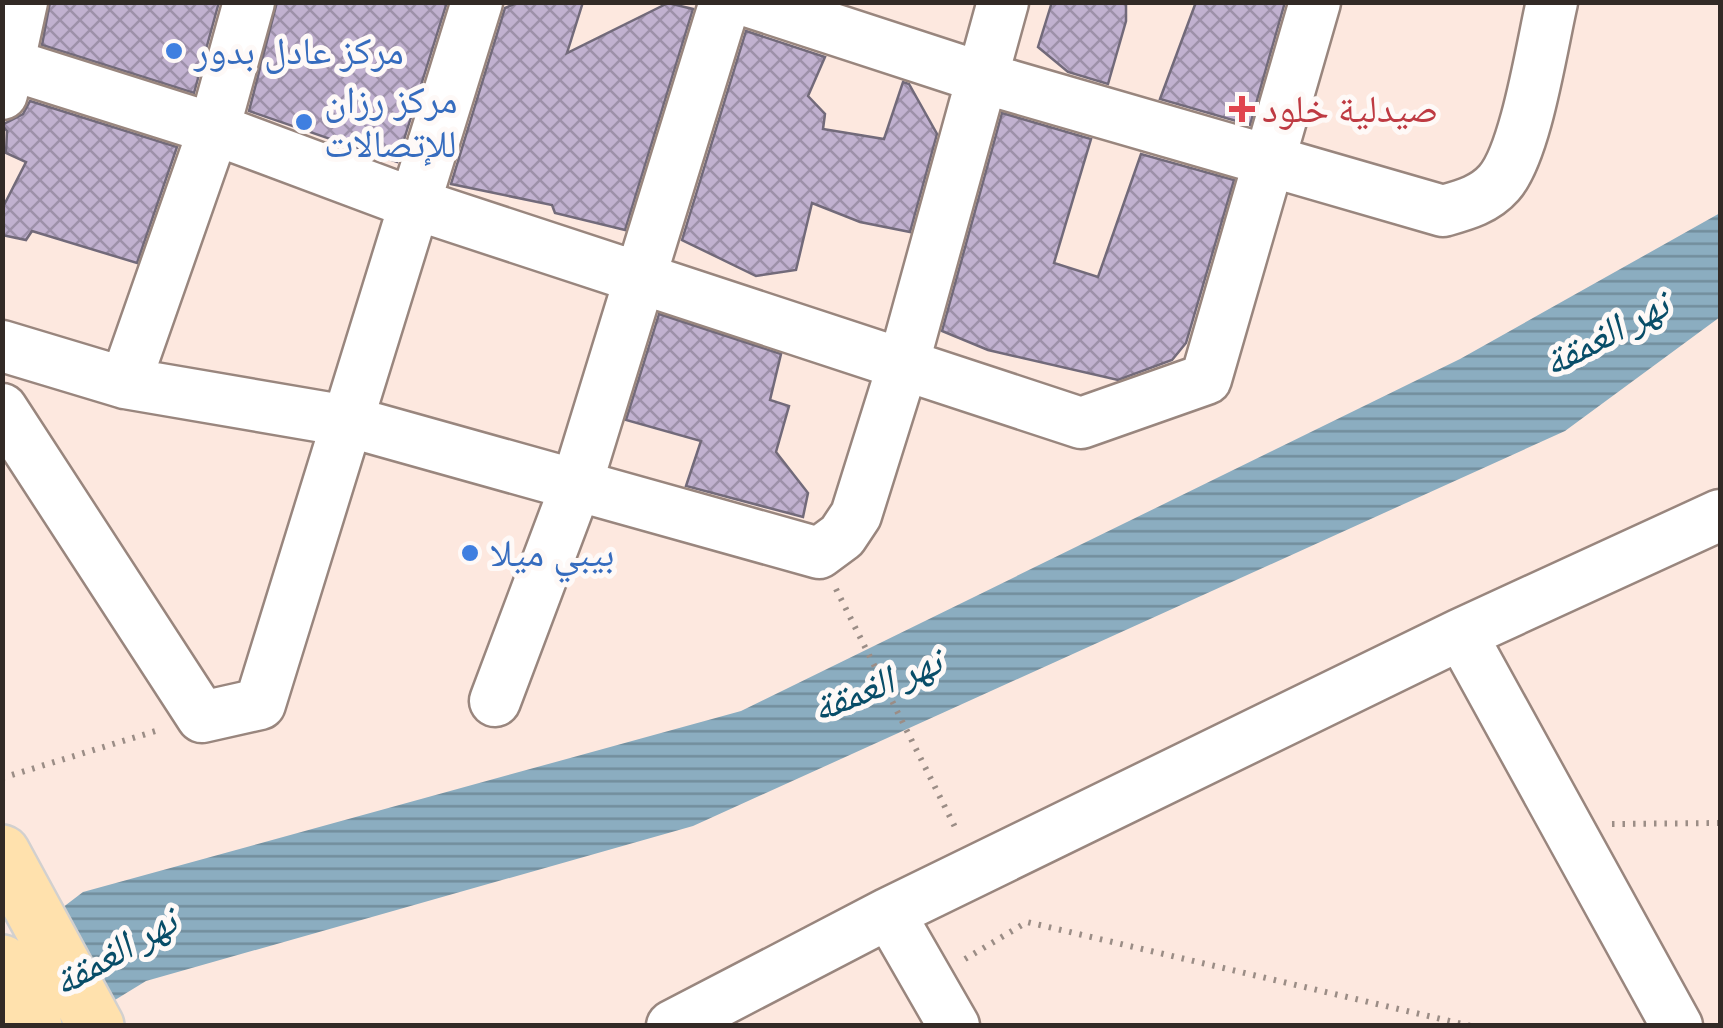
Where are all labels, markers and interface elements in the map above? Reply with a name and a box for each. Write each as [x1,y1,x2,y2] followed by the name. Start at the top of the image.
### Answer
[193,29,404,74] place label: مركز عادل بدور
[163,40,185,62] marker: مركز عادل بدور
[324,78,457,167] place label: مركز رزان للإتصالات
[1262,87,1439,132] place label: صيدلية خلود
[1231,98,1253,120] marker: صيدلية خلود
[293,111,315,133] marker: مركز رزان للإتصالات
[1534,278,1681,386] water label: نهر الغمقة
[490,531,615,583] place label: بيبي ميلا
[459,542,481,564] marker: بيبي ميلا
[805,635,953,732] water label: نهر الغمقة
[44,894,190,1006] water label: نهر الغمقة

